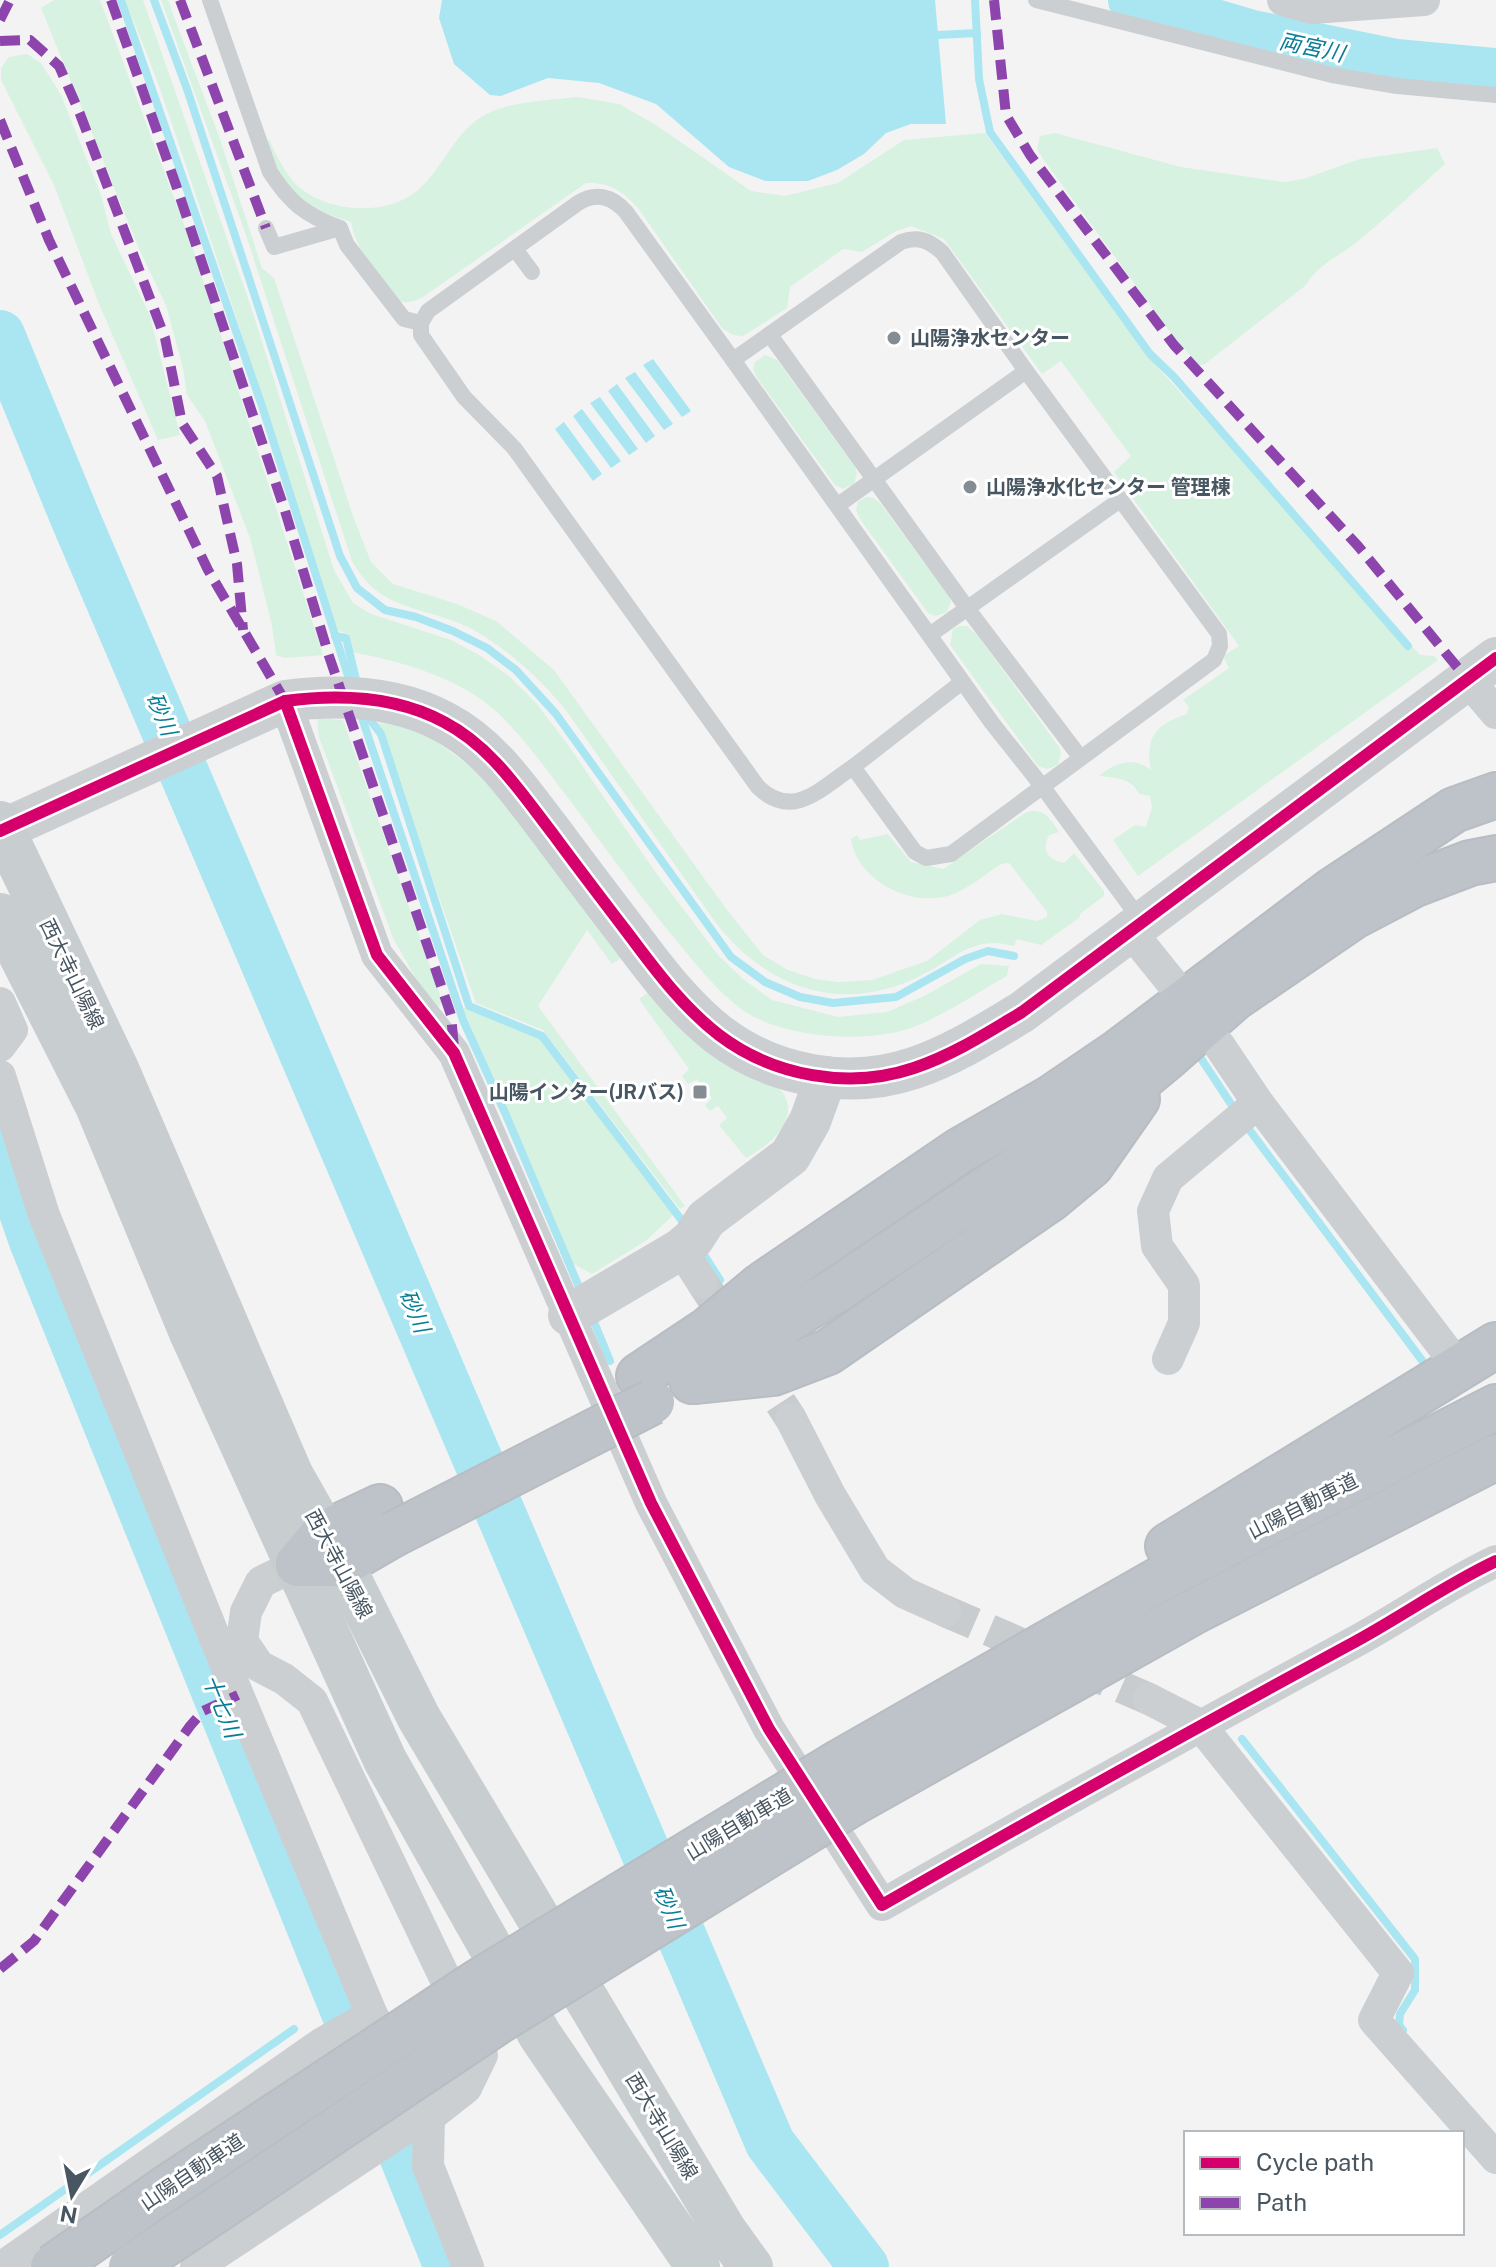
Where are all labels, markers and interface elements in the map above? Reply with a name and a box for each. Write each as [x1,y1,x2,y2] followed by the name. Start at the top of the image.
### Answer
[1277,27,1349,67] water label: 両宮川
[910,326,1070,350] place label: 山陽浄水センター
[885,329,903,347] marker: 山陽浄水センター
[986,475,1231,499] place label: 山陽浄水化センター 管理棟
[961,478,979,496] marker: 山陽浄水化センター 管理棟
[141,689,183,741] water label: 砂川
[35,915,109,1033] street label: 西大寺山陽線
[489,1080,684,1104] place label: 山陽インター(JRバス)
[691,1083,709,1101] marker: 山陽インター(JRバス)
[394,1286,436,1338] water label: 砂川
[1244,1468,1362,1544] street label: 山陽自動車道
[300,1505,378,1623] street label: 西大寺山陽線
[198,1671,247,1743] water label: 十七川
[681,1783,797,1865] street label: 山陽自動車道
[648,1882,690,1934] water label: 砂川
[621,2068,703,2184] street label: 西大寺山陽線
[136,2128,248,2216] street label: 山陽自動車道
[1184,2131,1464,2235] legend
[1256,2148,1374,2176] text: Cycle path
[32,2155,112,2235] north arrow
[1256,2188,1307,2216] text: Path
[58,2200,79,2229] text: N

